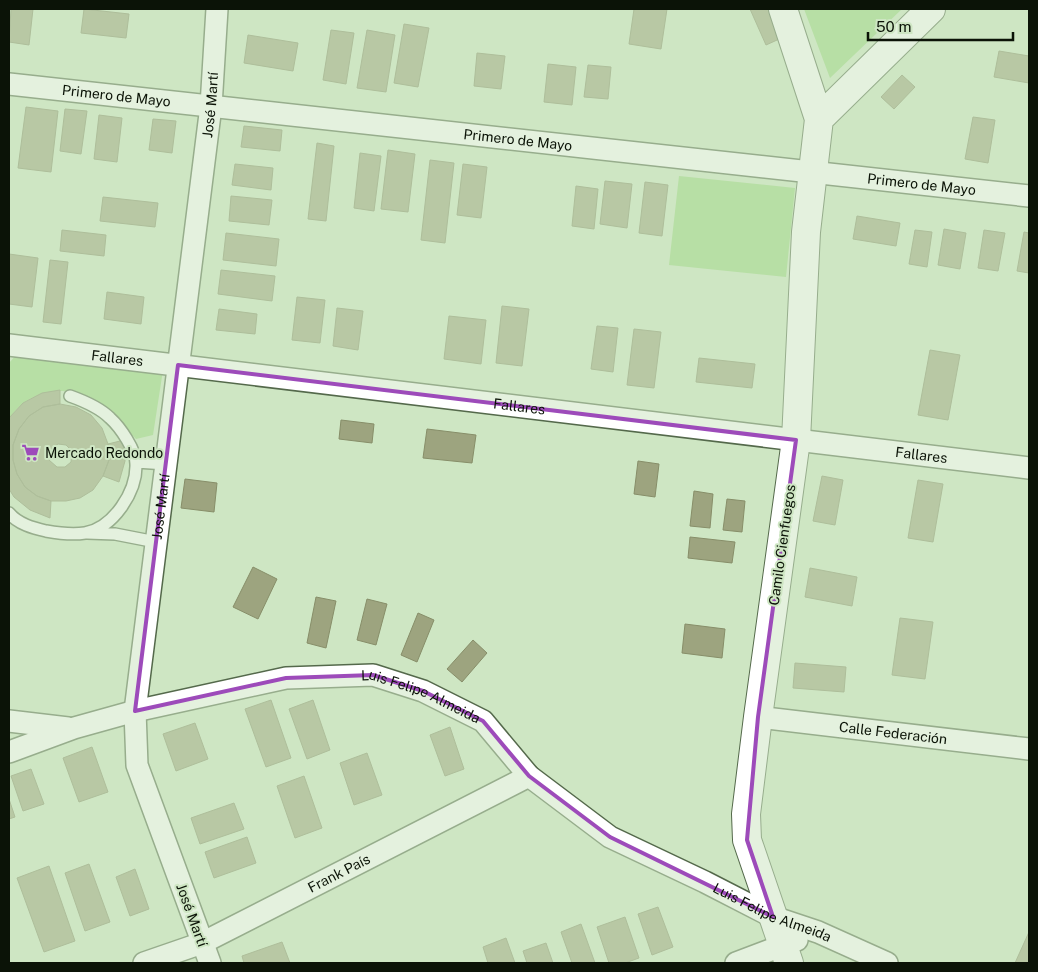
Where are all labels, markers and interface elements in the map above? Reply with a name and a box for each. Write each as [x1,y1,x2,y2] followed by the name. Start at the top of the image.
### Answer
[868,10,1013,42] scale bar
[876,18,911,35] text: 50 m
[199,71,221,139] street label: José Martí
[61,82,172,110] street label: Primero de Mayo
[463,126,573,154] street label: Primero de Mayo
[866,170,977,198] street label: Primero de Mayo
[90,347,144,369] street label: Fallares
[492,395,546,418] street label: Fallares
[21,443,41,463] supermarket icon: Mercado Redondo
[894,444,948,466] street label: Fallares
[45,445,163,461] place label: Mercado Redondo
[149,472,173,540] street label: José Martí
[766,484,798,606] street label: Camilo Cienfuegos
[361,666,483,726] street label: Luis Felipe Almeida
[838,719,948,747] street label: Calle Federación
[305,851,373,896] street label: Frank País
[710,880,834,945] street label: Luis Felipe Almeida
[173,881,211,949] street label: José Martí

